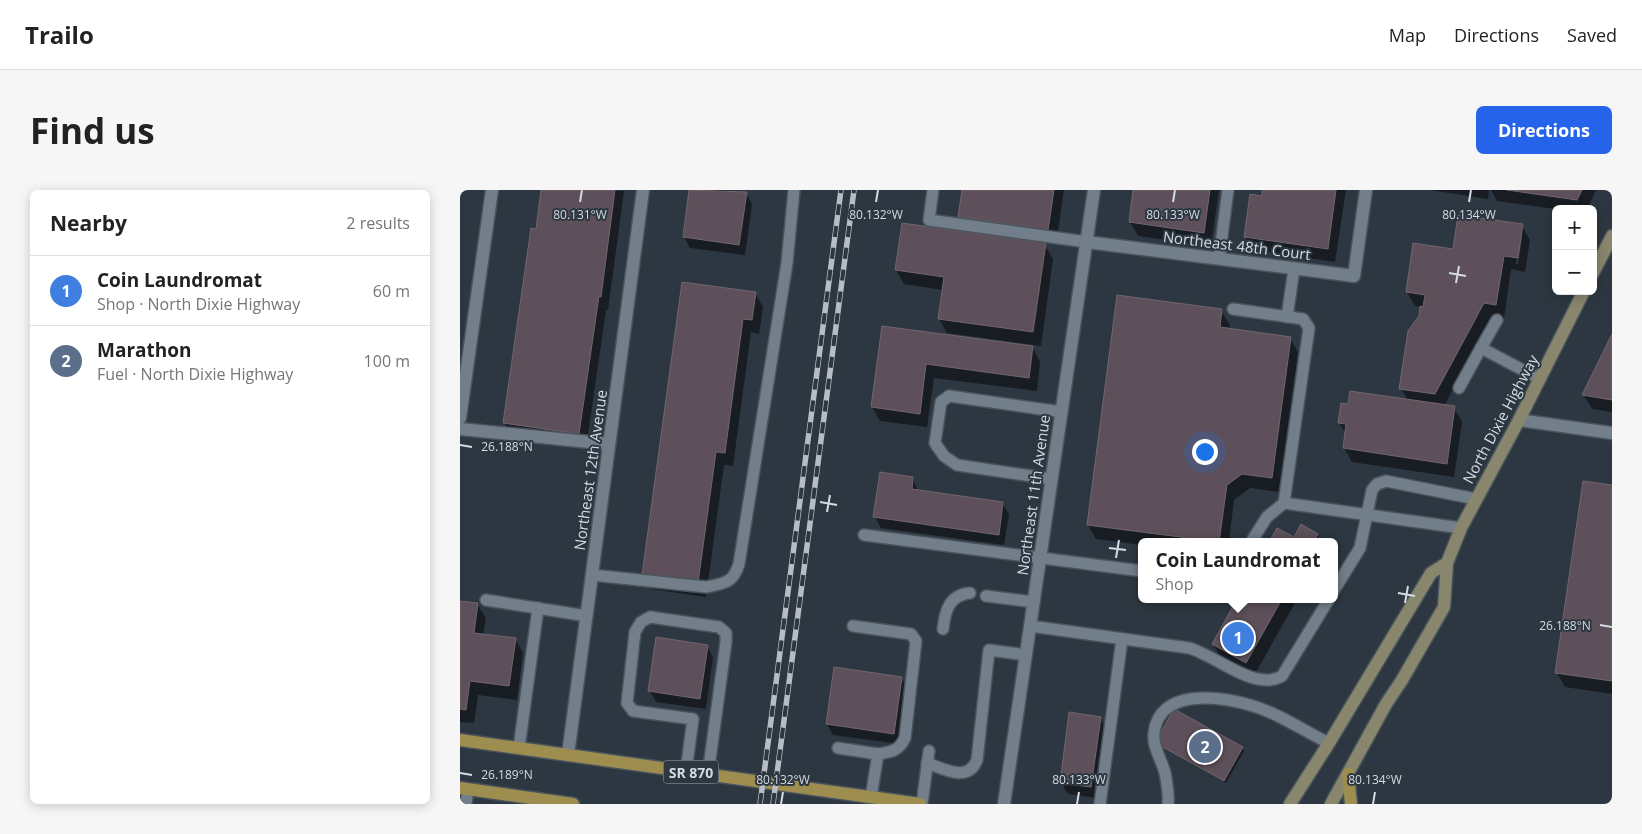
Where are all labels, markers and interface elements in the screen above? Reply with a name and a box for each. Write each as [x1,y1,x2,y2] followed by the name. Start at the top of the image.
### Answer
[25,18,94,51] text: Trailo
[1389,23,1426,47] text: Map
[1454,23,1539,47] text: Directions
[1567,23,1617,47] text: Saved
[1476,106,1612,154] button: Directions
[30,107,155,154] text: Find us
[1552,205,1597,295] map controls
[1552,205,1597,250] button: +
[553,206,607,223] text: 80.131°W
[849,206,903,223] text: 80.132°W
[1146,206,1200,223] text: 80.133°W
[1442,206,1496,223] text: 80.134°W
[50,209,127,237] text: Nearby
[346,212,410,234] text: 2 results
[1162,226,1312,264] street label: Northeast 48th Court
[1552,250,1597,295] button: −
[97,267,262,293] text: Coin Laundromat
[61,280,71,302] text: 1
[373,280,410,302] text: 60 m
[97,293,300,315] text: Shop · North Dixie Highway
[97,337,191,363] text: Marathon
[61,350,71,372] text: 2
[364,350,410,372] text: 100 m
[1458,351,1543,487] street label: North Dixie Highway
[97,363,293,385] text: Fuel · North Dixie Highway
[569,388,611,552] street label: Northeast 12th Avenue
[1012,413,1054,577] street label: Northeast 11th Avenue
[481,438,533,455] text: 26.188°N
[1192,439,1218,465] your location
[1138,538,1338,603] popup
[1155,547,1321,573] text: Coin Laundromat
[1155,573,1193,595] text: Shop
[1539,617,1591,634] text: 26.188°N
[1222,619,1254,657] pin: 1
[1189,728,1221,766] pin: 2
[664,760,718,784] road number: SR 870
[481,766,533,783] text: 26.189°N
[756,771,810,788] text: 80.132°W
[1052,771,1106,788] text: 80.133°W
[1348,771,1402,788] text: 80.134°W

